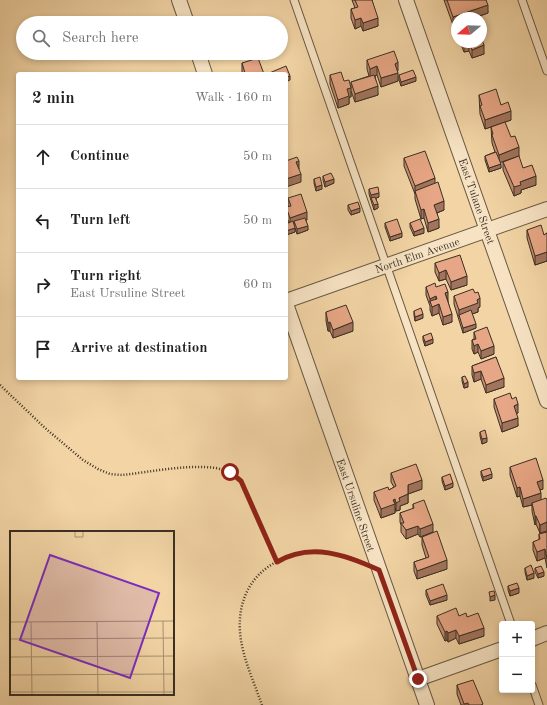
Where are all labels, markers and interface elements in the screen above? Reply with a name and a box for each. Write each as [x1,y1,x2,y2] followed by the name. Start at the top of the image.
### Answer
[451,12,487,48] north arrow
[16,16,288,60] search box
[30,27,52,49] icon: search
[62,31,139,46] text: Search here
[32,90,75,107] text: 2 min
[195,91,272,104] text: Walk · 160 m
[32,146,54,168] icon: ahead
[70,149,129,164] text: Continue
[243,150,272,163] text: 50 m
[456,157,495,246] street label: East Tulane Street
[32,210,54,232] icon: left
[70,213,130,228] text: Turn left
[243,214,272,227] text: 50 m
[374,237,461,276] street label: North Elm Avenue
[70,269,141,284] text: Turn right
[32,274,54,296] icon: right
[243,278,272,291] text: 60 m
[70,287,185,300] text: East Ursuline Street
[32,338,54,360] icon: arrive
[70,341,208,356] text: Arrive at destination
[333,458,376,554] street label: East Ursuline Street
[221,463,239,481] route start
[10,531,174,695] inset map
[499,621,535,693] map controls
[499,621,535,657] button: +
[499,657,535,693] button: −
[409,670,427,688] route end

